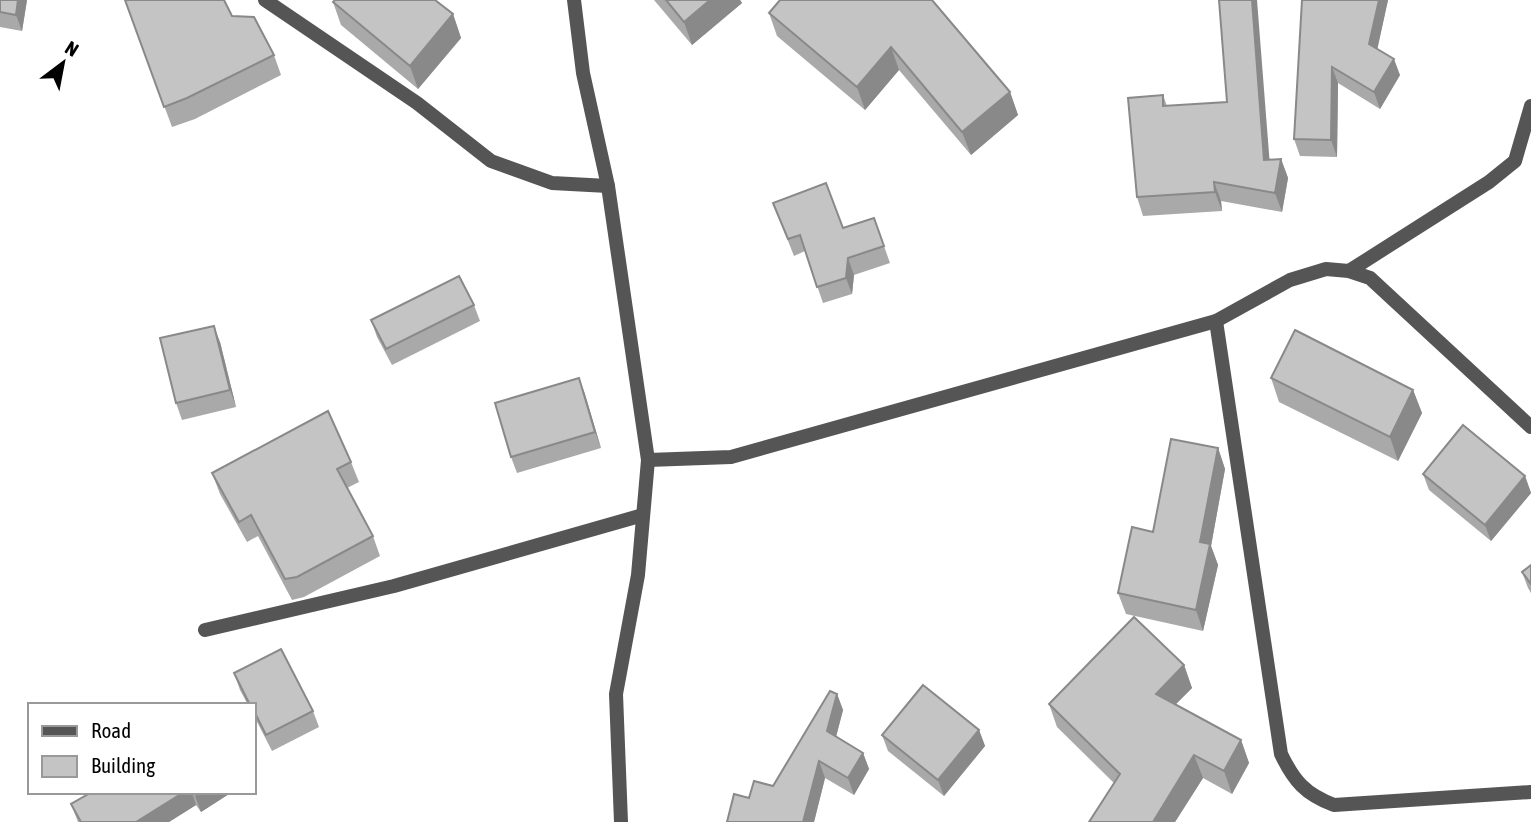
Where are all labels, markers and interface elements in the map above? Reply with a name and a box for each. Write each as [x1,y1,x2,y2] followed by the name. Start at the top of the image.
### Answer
[28,28,98,98] north arrow
[61,36,83,61] text: N
[28,703,256,794] legend
[91,718,131,742] text: Road
[91,753,155,777] text: Building

